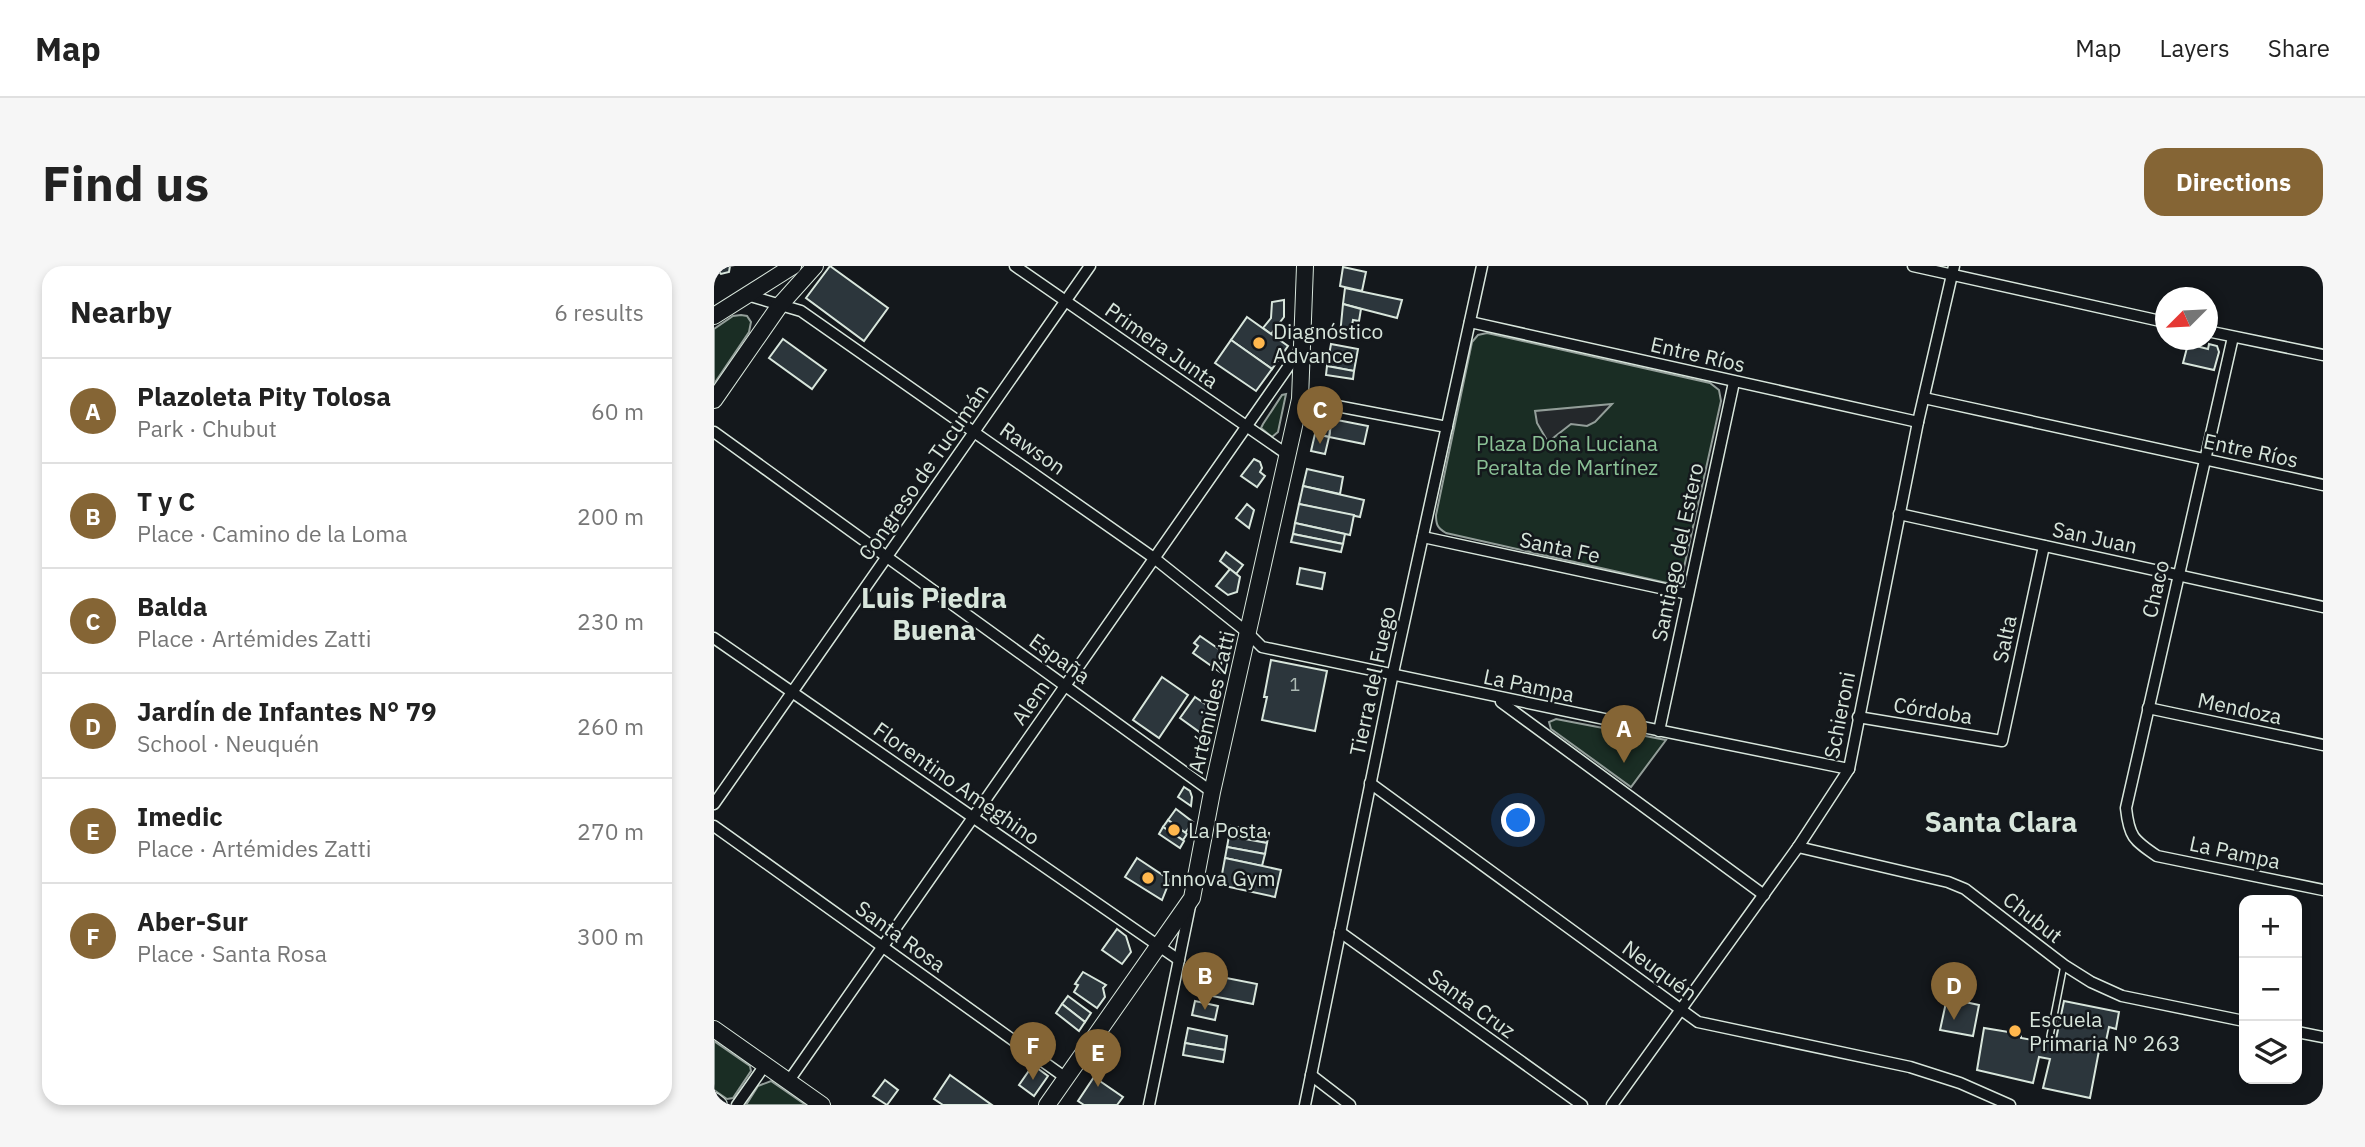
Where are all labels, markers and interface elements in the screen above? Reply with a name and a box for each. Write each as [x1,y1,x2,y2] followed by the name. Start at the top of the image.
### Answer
[35,27,101,70] text: Map
[2075,32,2122,64] text: Map
[2160,32,2230,64] text: Layers
[2268,32,2330,64] text: Share
[2144,148,2323,216] button: Directions
[42,151,209,214] text: Find us
[2155,287,2218,350] north arrow
[70,292,172,331] text: Nearby
[1100,296,1224,394] street label: Primera Junta
[554,297,644,327] text: 6 results
[1273,317,1383,369] place label: Diagnóstico Advance
[1648,330,1748,378] street label: Entre Ríos
[1251,335,1267,351] marker: Diagnóstico Advance
[851,378,995,566] street label: Congreso de Tucumán
[137,379,391,413] text: Plazoleta Pity Tolosa
[1297,386,1343,444] pin: C
[85,396,101,426] text: A
[591,396,644,426] text: 60 m
[137,413,277,443] text: Park · Chubut
[995,415,1071,481] street label: Rawson
[2201,426,2301,474] street label: Entre Ríos
[1476,429,1658,481] park label: Plaza Doña Luciana Peralta de Martínez
[1644,460,1710,644] street label: Santiago del Estero
[137,484,195,518] text: T y C
[85,501,101,531] text: B
[577,501,644,531] text: 200 m
[2050,514,2140,560] street label: San Juan
[137,518,408,548] text: Place · Camino de la Loma
[1517,525,1603,569] street label: Santa Fe
[2135,557,2175,621] street label: Chaco
[861,579,1007,648] district label: Luis Piedra Buena
[137,589,208,623] text: Balda
[1342,604,1402,758] street label: Tierra del Fuego
[86,606,100,636] text: C
[577,606,644,636] text: 230 m
[1985,613,2023,665] street label: Salta
[137,623,372,653] text: Place · Artémides Zatti
[1024,626,1096,690] street label: España
[1181,628,1241,776] street label: Artémides Zatti
[1481,662,1577,708] street label: La Pampa
[1817,669,1861,761] street label: Schieroni
[1290,673,1300,696] house number: 1
[1004,674,1056,730] street label: Alem
[2195,685,2285,731] street label: Mendoza
[1891,690,1975,730] street label: Córdoba
[137,694,437,728] text: Jardín de Infantes N° 79
[1601,705,1647,763] pin: A
[85,711,101,741] text: D
[577,711,644,741] text: 260 m
[868,715,1046,851] street label: Florentino Ameghino
[137,728,319,758] text: School · Neuquén
[137,799,223,833] text: Imedic
[1501,803,1535,837] your location
[1925,803,2077,840] district label: Santa Clara
[86,816,100,846] text: E
[577,816,644,846] text: 270 m
[1188,816,1267,844] place label: La Posta
[1166,822,1182,838] marker: La Posta
[2187,829,2283,875] street label: La Pampa
[137,833,372,863] text: Place · Artémides Zatti
[1162,864,1276,892] place label: Innova Gym
[1140,870,1156,886] marker: Innova Gym
[1997,885,2069,949] street label: Chubut
[850,894,952,978] street label: Santa Rosa
[2239,895,2302,1084] map controls
[2239,895,2302,958] button: +
[137,904,248,938] text: Aber-Sur
[86,921,100,951] text: F
[577,921,644,951] text: 300 m
[1617,933,1703,1007] street label: Neuquén
[137,938,327,968] text: Place · Santa Rosa
[1182,952,1228,1010] pin: B
[2239,958,2302,1021] button: −
[1423,962,1521,1044] street label: Santa Cruz
[1931,962,1977,1020] pin: D
[2029,1005,2181,1057] place label: Escuela Primaria N° 263
[2239,1021,2302,1084] button: layers
[1010,1022,1056,1080] pin: F
[2007,1023,2023,1039] marker: Escuela Primaria N° 263
[1075,1029,1121,1087] pin: E

